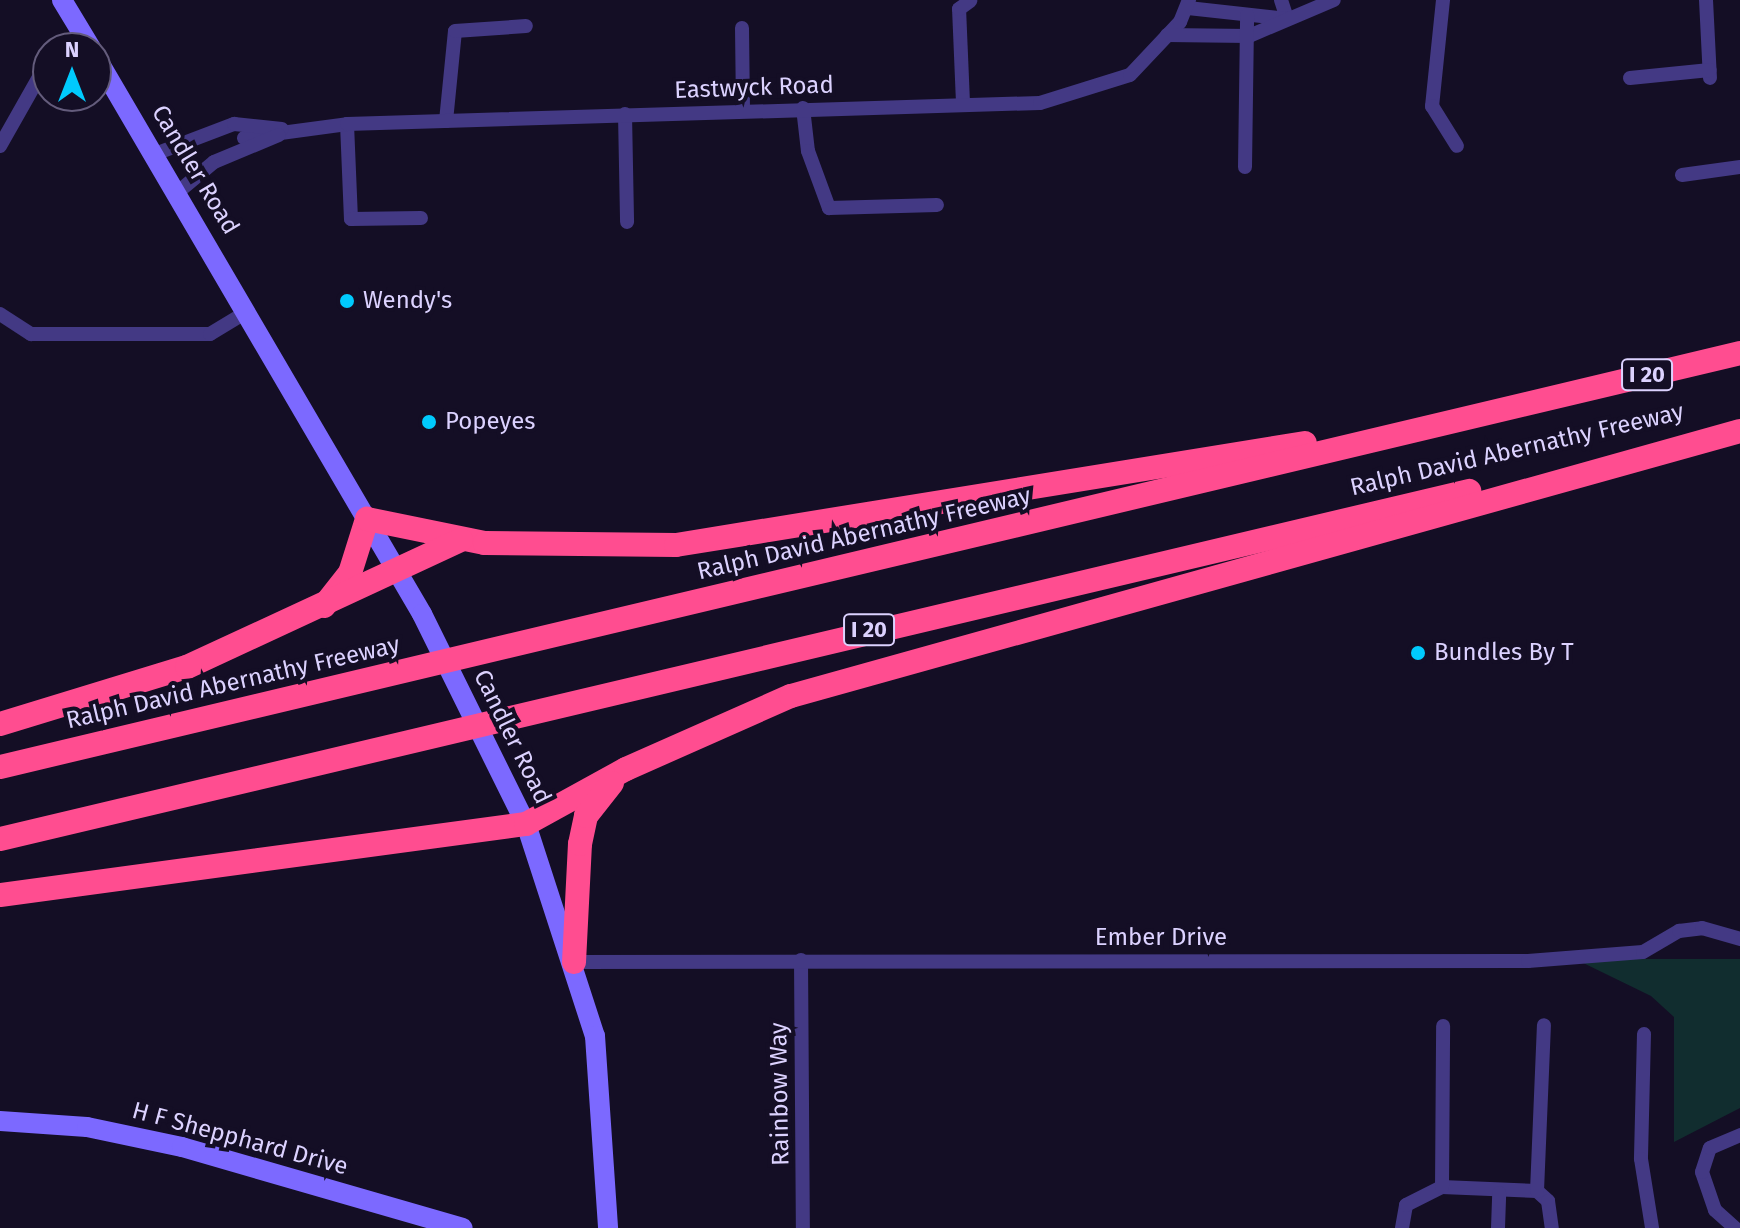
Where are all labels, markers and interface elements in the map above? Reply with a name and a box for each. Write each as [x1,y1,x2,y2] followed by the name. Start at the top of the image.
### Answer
[32,32,112,112] north arrow
[65,36,79,63] text: N
[674,71,834,105] street label: Eastwyck Road
[145,100,245,240] street label: Candler Road
[363,287,452,315] place label: Wendy's
[338,292,356,310] marker: Wendy's
[1621,357,1673,393] road number: I 20
[1347,398,1687,502] street label: Ralph David Abernathy Freeway
[445,408,535,436] place label: Popeyes
[420,413,438,431] marker: Popeyes
[694,482,1034,586] street label: Ralph David Abernathy Freeway
[843,612,895,648] road number: I 20
[63,631,403,735] street label: Ralph David Abernathy Freeway
[1434,639,1574,667] place label: Bundles By T
[1409,644,1427,662] marker: Bundles By T
[467,665,557,809] street label: Candler Road
[1095,924,1227,952] street label: Ember Drive
[764,1022,796,1166] street label: Rainbow Way
[129,1096,351,1182] street label: H F Shepphard Drive

